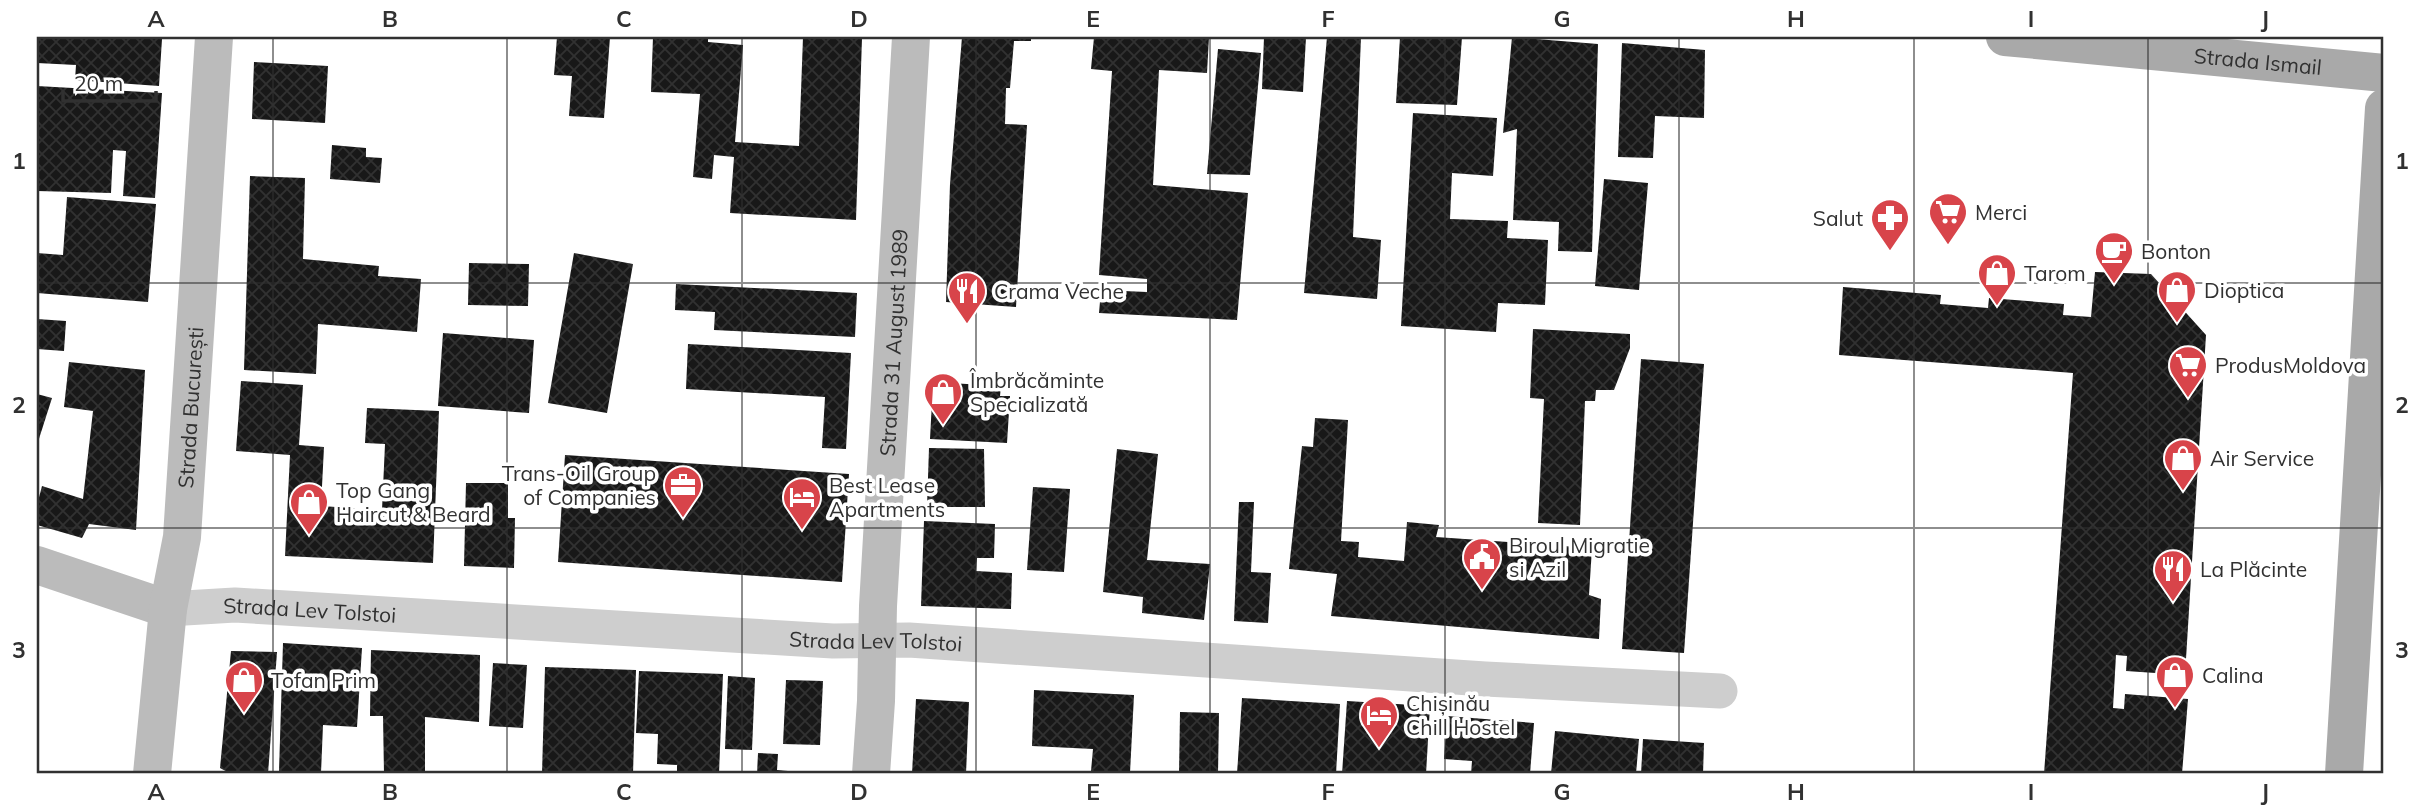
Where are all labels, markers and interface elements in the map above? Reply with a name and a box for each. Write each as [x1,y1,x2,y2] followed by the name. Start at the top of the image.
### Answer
[147,4,165,33] text: A
[382,4,398,33] text: B
[616,4,632,33] text: C
[850,4,868,33] text: D
[1086,4,1100,33] text: E
[1321,4,1335,33] text: F
[1553,4,1571,33] text: G
[1787,4,1805,33] text: H
[2028,4,2034,33] text: I
[2261,4,2269,33] text: J
[2193,42,2323,80] street label: Strada Ismail
[63,60,156,104] scale bar
[74,70,123,96] text: 20 m
[12,146,26,175] text: 1
[2395,146,2409,175] text: 1
[1927,191,1969,246] supermarket icon: Merci
[1869,197,1911,252] pharmacy icon: Salut
[1975,199,2027,225] place label: Merci
[1813,205,1863,231] place label: Salut
[874,228,913,457] street label: Strada 31 August 1989
[2093,230,2135,285] cafe icon: Bonton
[2141,238,2211,264] place label: Bonton
[1976,252,2018,307] shop icon: Tarom
[2024,260,2086,286] place label: Tarom
[2156,269,2198,324] shop icon: Dioptica
[946,270,988,325] restaurant icon: Crama Veche
[2204,277,2284,303] place label: Dioptica
[994,278,1124,304] place label: Crama Veche
[172,326,209,489] street label: Strada București
[2167,344,2209,399] supermarket icon: ProdusMoldova
[2215,352,2366,378] place label: ProdusMoldova
[969,367,1104,417] place label: Îmbrăcăminte Specializată
[922,371,964,426] shop icon: Îmbrăcăminte Specializată
[12,390,26,419] text: 2
[2395,390,2409,419] text: 2
[2162,437,2204,492] shop icon: Air Service
[2210,445,2314,471] place label: Air Service
[502,460,656,510] place label: Trans-Oil Group of Companies
[662,464,704,519] office icon: Trans-Oil Group of Companies
[829,472,945,522] place label: Best Lease Apartments
[781,476,823,531] hotel icon: Best Lease Apartments
[336,477,490,527] place label: Top Gang Haircut & Beard
[288,481,330,536] shop icon: Top Gang Haircut & Beard
[1509,532,1650,582] place label: Biroul Migratie si Azil
[1461,536,1503,591] public building icon: Biroul Migratie si Azil
[2152,548,2194,603] restaurant icon: La Plăcinte
[2200,556,2307,582] place label: La Plăcinte
[223,592,397,628] street label: Strada Lev Tolstoi
[789,625,963,657] street label: Strada Lev Tolstoi
[12,635,26,664] text: 3
[2395,635,2409,664] text: 3
[2154,654,2196,709] shop icon: Calina
[223,659,265,714] shop icon: Tofan Prim
[2202,662,2264,688] place label: Calina
[271,667,376,693] place label: Tofan Prim
[1406,690,1515,740] place label: Chișinău Chill Hostel
[1358,694,1400,749] hotel icon: Chișinău Chill Hostel
[147,777,165,806] text: A
[382,777,398,806] text: B
[616,777,632,806] text: C
[850,777,868,806] text: D
[1086,777,1100,806] text: E
[1321,777,1335,806] text: F
[1553,777,1571,806] text: G
[1787,777,1805,806] text: H
[2028,777,2034,806] text: I
[2261,777,2269,806] text: J

